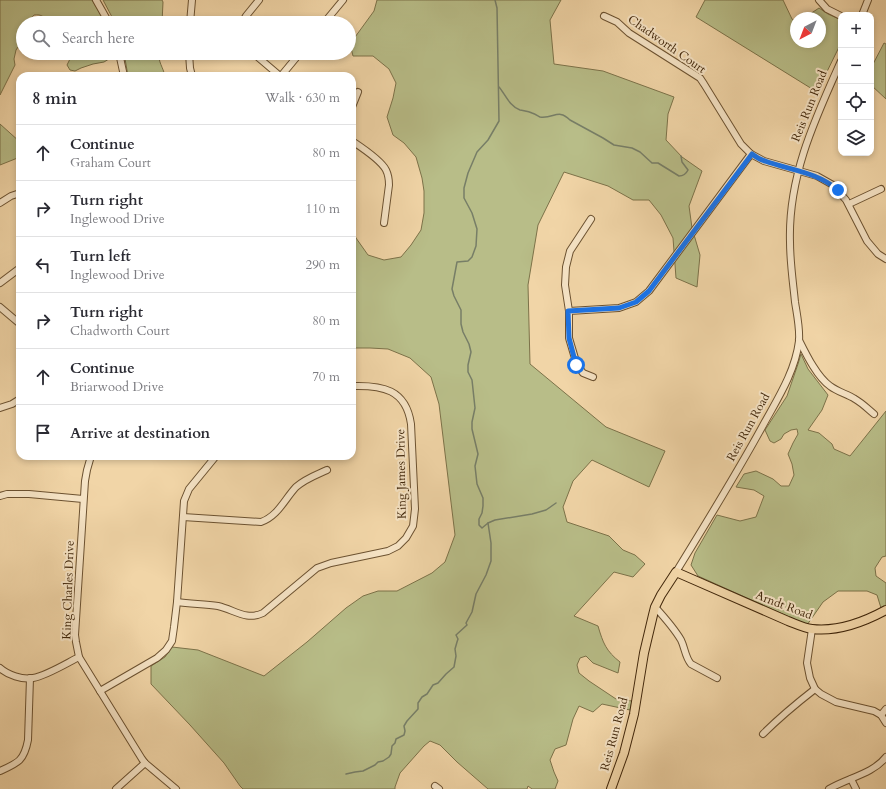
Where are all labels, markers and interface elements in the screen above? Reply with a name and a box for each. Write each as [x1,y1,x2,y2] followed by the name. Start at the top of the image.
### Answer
[625,11,709,77] street label: Chadworth Court
[790,12,826,48] north arrow
[838,12,874,156] map controls
[838,12,874,48] button: +
[16,16,356,60] search box
[30,27,52,49] icon: search
[62,28,135,48] text: Search here
[838,48,874,84] button: −
[787,67,831,144] street label: Reis Run Road
[838,84,874,120] button: locate
[32,87,77,110] text: 8 min
[265,89,340,107] text: Walk · 630 m
[838,120,874,156] button: layers
[70,134,135,154] text: Continue
[32,142,54,164] icon: ahead
[312,144,340,162] text: 80 m
[70,154,151,172] text: Graham Court
[829,181,847,199] route end
[70,190,143,210] text: Turn right
[32,198,54,220] icon: right
[306,200,340,218] text: 110 m
[70,210,165,228] text: Inglewood Drive
[70,246,131,266] text: Turn left
[32,254,54,276] icon: left
[306,256,340,274] text: 290 m
[70,266,165,284] text: Inglewood Drive
[70,302,143,322] text: Turn right
[32,310,54,332] icon: right
[312,312,340,330] text: 80 m
[70,322,170,340] text: Chadworth Court
[567,356,585,374] route start
[70,358,135,378] text: Continue
[32,366,54,388] icon: ahead
[312,368,340,386] text: 70 m
[70,378,164,396] text: Briarwood Drive
[723,389,774,464] street label: Reis Run Road
[32,422,54,444] icon: arrive
[70,423,210,443] text: Arrive at destination
[392,429,410,519] street label: King James Drive
[58,540,78,640] street label: King Charles Drive
[753,587,815,623] street label: Arndt Road
[596,695,632,773] street label: Reis Run Road

